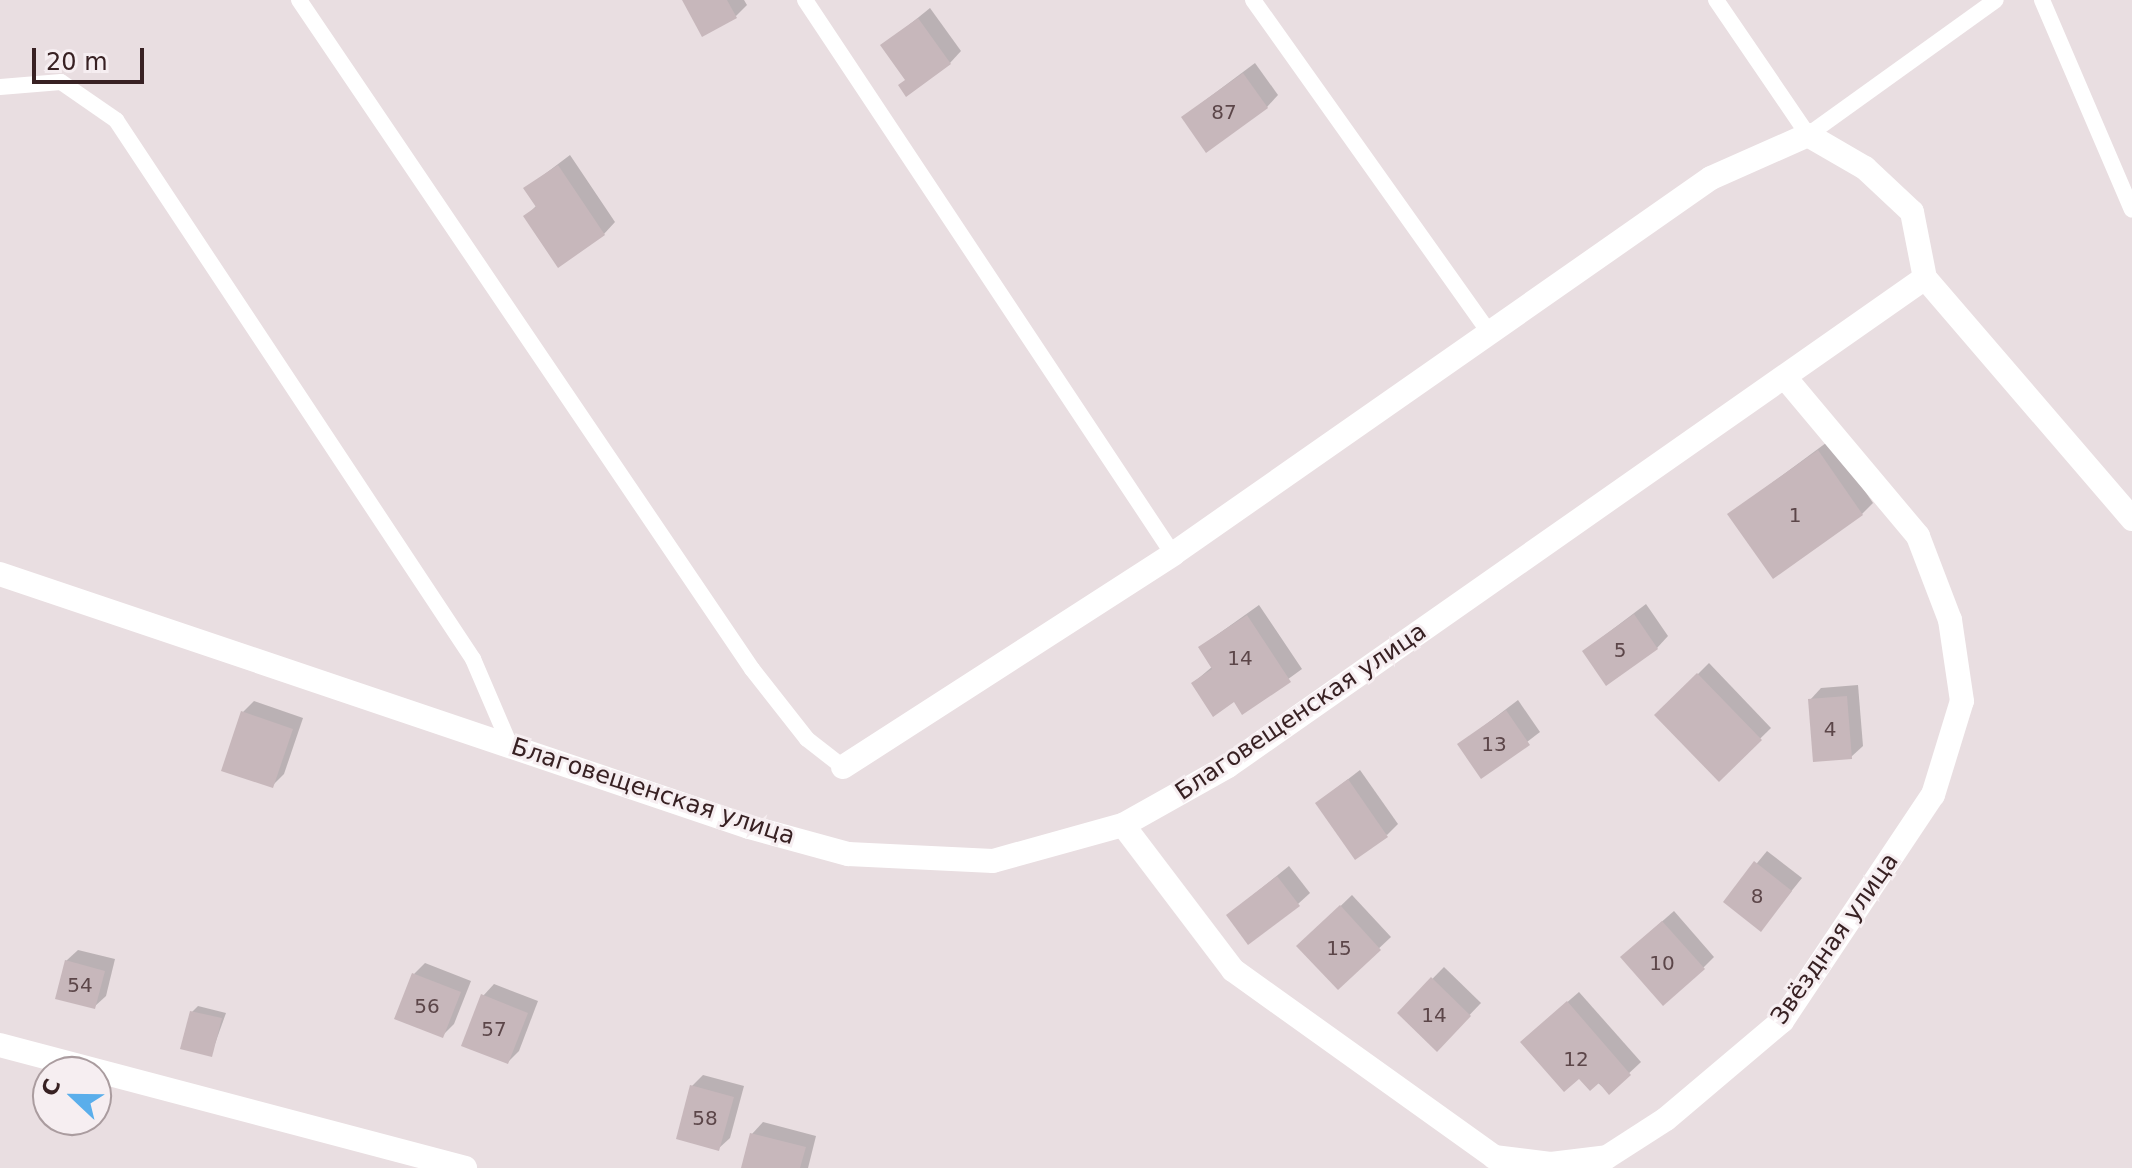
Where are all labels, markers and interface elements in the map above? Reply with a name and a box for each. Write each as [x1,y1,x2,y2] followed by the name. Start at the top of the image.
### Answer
[36,32,148,82] scale bar
[46,48,108,76] text: 20 m
[1211,100,1237,124] house number: 87
[1789,503,1801,527] house number: 1
[1170,617,1432,807] street label: Благовещенская улица
[1614,638,1626,662] house number: 5
[1227,646,1253,670] house number: 14
[1824,717,1836,741] house number: 4
[1481,732,1507,756] house number: 13
[508,733,798,851] street label: Благовещенская улица
[1765,848,1905,1030] street label: Звёздная улица
[1751,884,1763,908] house number: 8
[1326,936,1352,960] house number: 15
[1649,951,1675,975] house number: 10
[67,973,93,997] house number: 54
[414,994,440,1018] house number: 56
[1421,1003,1447,1027] house number: 14
[481,1017,507,1041] house number: 57
[1563,1047,1589,1071] house number: 12
[32,1056,112,1136] north arrow
[37,1075,66,1100] text: С
[692,1106,718,1130] house number: 58

